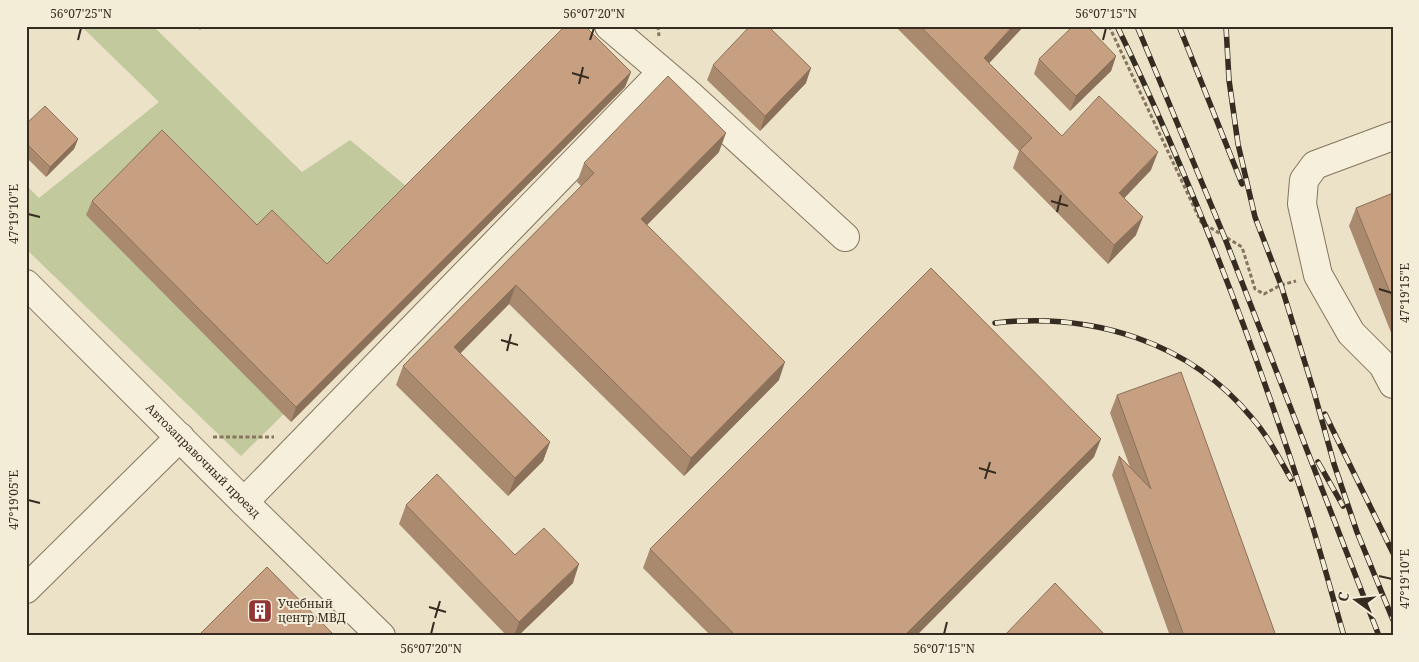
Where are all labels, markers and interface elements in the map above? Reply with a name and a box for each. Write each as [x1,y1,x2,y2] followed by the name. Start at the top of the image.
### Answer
[50,5,112,22] text: 56°07'25"N
[563,5,625,22] text: 56°07'20"N
[1075,5,1137,22] text: 56°07'15"N
[5,184,22,244] text: 47°19'10"E
[1396,263,1413,323] text: 47°19'15"E
[142,399,264,521] street label: Автозаправочный проезд
[5,470,22,530] text: 47°19'05"E
[1396,549,1413,609] text: 47°19'10"E
[1332,574,1382,624] north arrow
[1333,590,1353,603] text: С
[278,595,346,626] place label: Учебный центр МВД
[247,598,273,624] building icon: Учебный центр МВД
[400,640,462,657] text: 56°07'20"N
[913,640,975,657] text: 56°07'15"N

